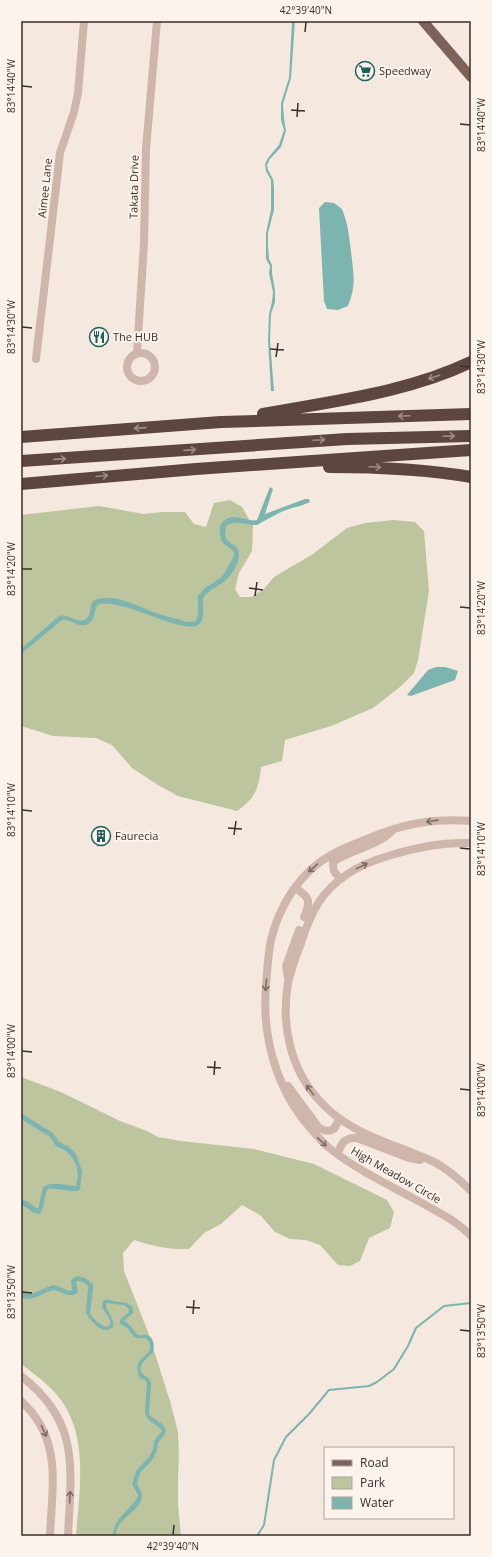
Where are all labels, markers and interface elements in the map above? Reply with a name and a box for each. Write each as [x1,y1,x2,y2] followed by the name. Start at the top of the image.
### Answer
[280,3,332,17] text: 42°39'40"N
[4,58,18,113] text: 83°14'40"W
[354,60,376,82] supermarket icon: Speedway
[379,63,431,78] place label: Speedway
[474,97,488,152] text: 83°14'40"W
[125,155,142,219] street label: Takata Drive
[34,157,55,219] street label: Aimee Lane
[4,299,18,354] text: 83°14'30"W
[88,326,110,348] restaurant icon: The HUB
[113,329,158,344] place label: The HUB
[474,339,488,394] text: 83°14'30"W
[427,374,440,381] one-way arrow
[398,412,411,419] one-way arrow
[134,424,147,431] one-way arrow
[442,432,455,440] one-way arrow
[312,437,325,444] one-way arrow
[183,446,196,453] one-way arrow
[53,455,66,462] one-way arrow
[368,464,381,471] one-way arrow
[95,473,108,480] one-way arrow
[4,541,18,596] text: 83°14'20"W
[474,580,488,635] text: 83°14'20"W
[4,782,18,837] text: 83°14'10"W
[426,817,439,825] one-way arrow
[474,821,488,876] text: 83°14'10"W
[90,825,112,847] building icon: Faurecia
[115,828,158,843] place label: Faurecia
[355,862,367,869] one-way arrow
[308,864,318,873] one-way arrow
[262,978,269,991] one-way arrow
[4,1023,18,1078] text: 83°14'00"W
[474,1062,488,1117] text: 83°14'00"W
[306,1085,315,1096] one-way arrow
[317,1137,328,1146] one-way arrow
[348,1143,444,1207] street label: High Meadow Circle
[4,1264,18,1319] text: 83°13'50"W
[474,1303,488,1358] text: 83°13'50"W
[41,1425,48,1437] one-way arrow
[324,1447,454,1519] legend
[360,1454,389,1471] text: Road
[360,1474,386,1491] text: Park
[66,1491,73,1504] one-way arrow
[360,1494,394,1511] text: Water
[147,1539,199,1553] text: 42°39'40"N

